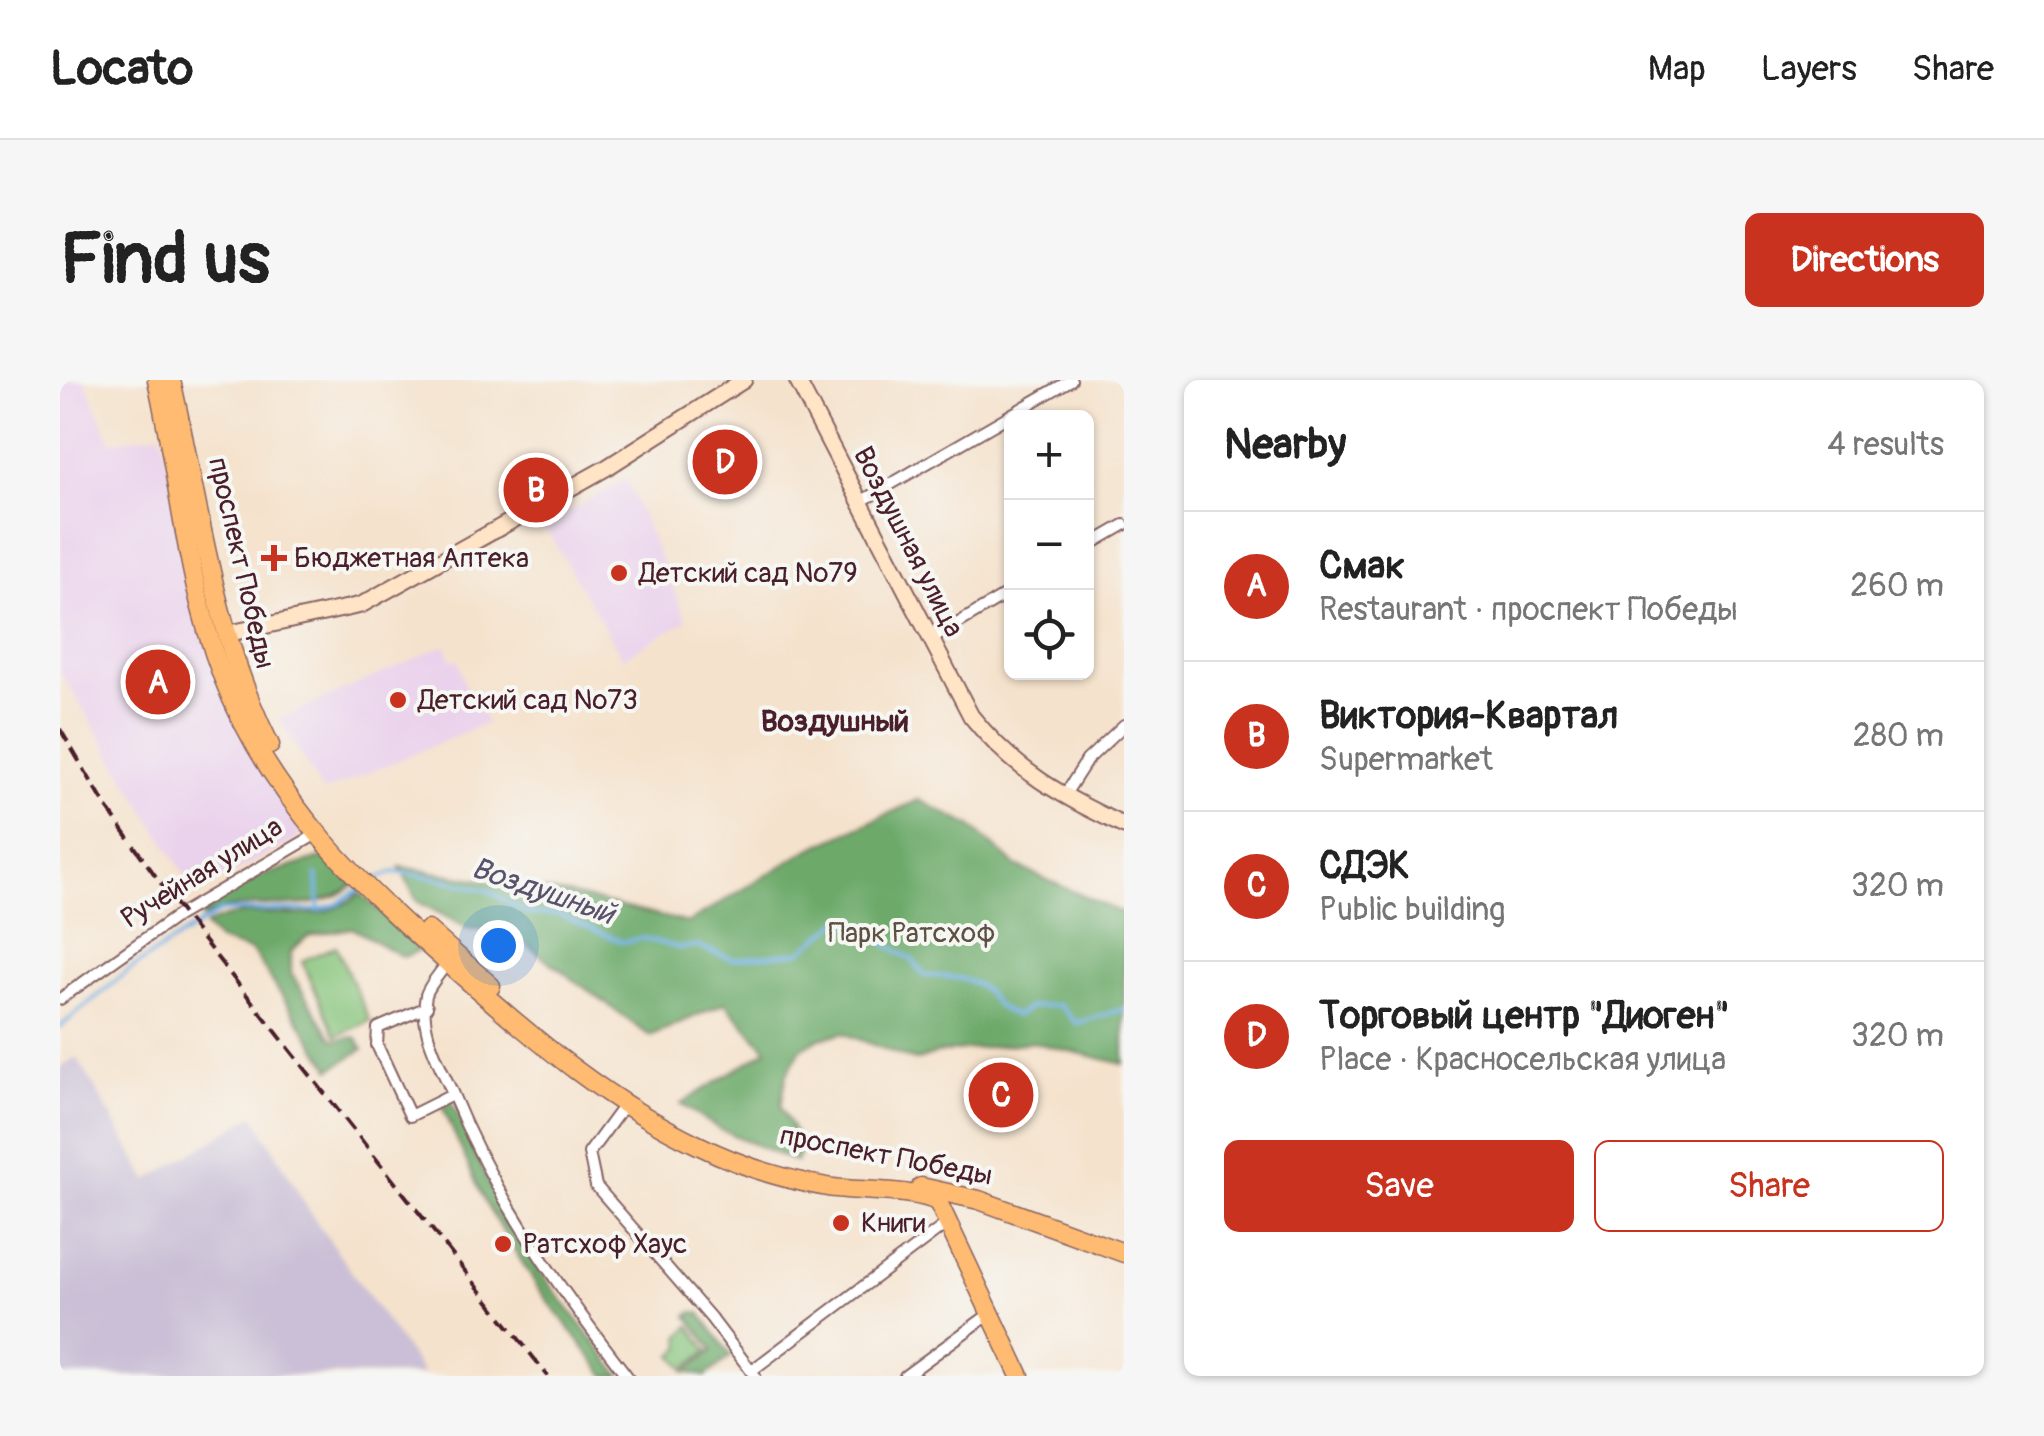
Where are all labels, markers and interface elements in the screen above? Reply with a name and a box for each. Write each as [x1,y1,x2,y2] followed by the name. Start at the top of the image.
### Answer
[50,39,193,99] text: Locato
[1648,47,1706,91] text: Map
[1761,47,1857,91] text: Layers
[1912,47,1994,91] text: Share
[1745,213,1984,307] button: Directions
[60,216,270,304] text: Find us
[1004,410,1094,680] map controls
[1004,410,1094,500] button: +
[1224,419,1346,471] text: Nearby
[692,424,758,500] pin: D
[1827,425,1944,465] text: 4 results
[845,441,971,643] street label: Воздушная улица
[504,452,568,528] pin: B
[200,454,282,672] street label: проспект Победы
[1004,500,1094,590] button: −
[294,541,529,576] place label: Бюджетная Аптека
[1319,542,1405,590] text: Смак
[263,547,285,569] marker: Бюджетная Аптека
[638,556,858,591] place label: Детский сад №79
[608,562,630,584] marker: Детский сад №79
[1246,566,1267,606] text: A
[1850,566,1944,606] text: 260 m
[1004,590,1094,680] button: locate
[1319,590,1738,630] text: Restaurant · проспект Победы
[126,644,190,720] pin: A
[417,683,638,718] place label: Детский сад №73
[387,689,409,711] marker: Детский сад №73
[1319,692,1618,740] text: Виктория-Квартал
[761,703,909,740] district label: Воздушный
[1247,716,1266,756] text: B
[1853,716,1944,756] text: 280 m
[1319,740,1493,780] text: Supermarket
[115,810,289,936] street label: Ручейная улица
[1319,842,1410,890] text: СДЭК
[467,849,622,933] water label: Воздушный
[1247,866,1266,906] text: C
[1851,866,1944,906] text: 320 m
[1319,890,1505,930] text: Public building
[828,916,996,951] park label: Парк Ратсхоф
[473,920,524,971] your location
[1319,992,1730,1040] text: Торговый центр "Диоген"
[1246,1016,1267,1056] text: D
[1851,1016,1944,1056] text: 320 m
[1319,1040,1726,1080] text: Place · Красносельская улица
[968,1058,1034,1132] pin: C
[777,1118,995,1194] street label: проспект Победы
[1224,1140,1574,1232] button: Save
[1594,1140,1944,1232] button: Share
[861,1206,926,1241] place label: Книги
[830,1212,852,1234] marker: Книги
[523,1227,687,1262] place label: Ратсхоф Хаус
[492,1233,514,1255] marker: Ратсхоф Хаус

